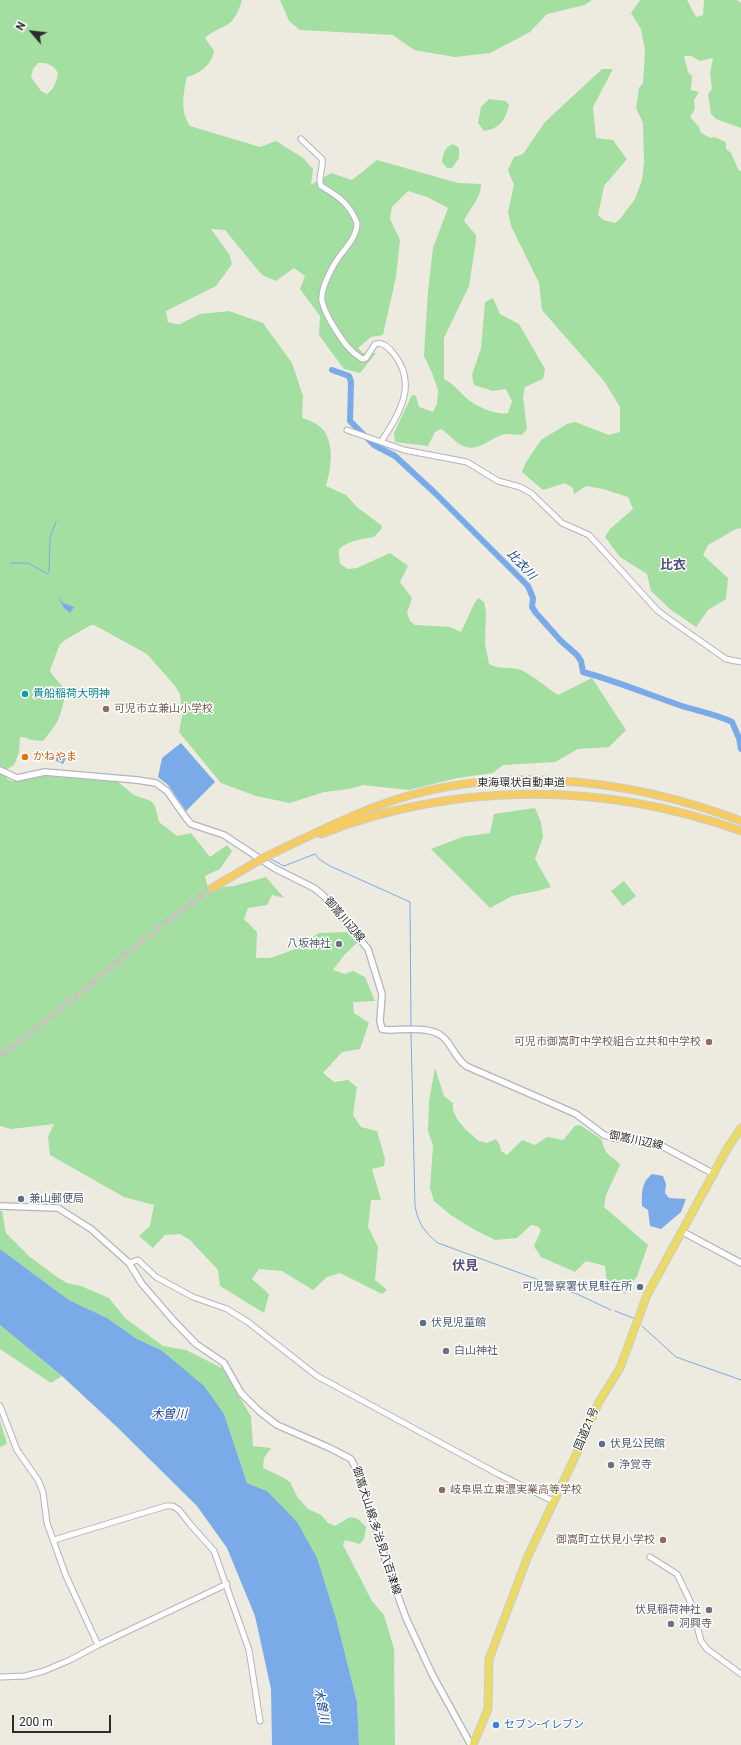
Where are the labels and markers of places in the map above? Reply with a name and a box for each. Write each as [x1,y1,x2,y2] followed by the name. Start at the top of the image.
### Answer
[33,687,110,701] place label: 貴船稲荷大明神
[20,689,30,699] marker: 貴船稲荷大明神
[114,702,213,716] place label: 可児市立兼山小学校
[101,704,111,714] marker: 可児市立兼山小学校
[33,750,77,764] place label: かねやま
[20,752,30,762] marker: かねやま
[287,937,331,951] place label: 八坂神社
[334,939,344,949] marker: 八坂神社
[514,1035,701,1049] place label: 可児市御嵩町中学校組合立共和中学校
[704,1037,714,1047] marker: 可児市御嵩町中学校組合立共和中学校
[29,1192,84,1206] place label: 兼山郵便局
[16,1194,26,1204] marker: 兼山郵便局
[522,1280,632,1294] place label: 可児警察署伏見駐在所
[635,1282,645,1292] marker: 可児警察署伏見駐在所
[431,1316,486,1330] place label: 伏見児童館
[418,1318,428,1328] marker: 伏見児童館
[454,1344,498,1358] place label: 白山神社
[441,1346,451,1356] marker: 白山神社
[610,1437,665,1451] place label: 伏見公民館
[597,1439,607,1449] marker: 伏見公民館
[619,1458,652,1472] place label: 浄覚寺
[606,1460,616,1470] marker: 浄覚寺
[450,1483,582,1497] place label: 岐阜県立東濃実業高等学校
[437,1485,447,1495] marker: 岐阜県立東濃実業高等学校
[556,1533,655,1547] place label: 御嵩町立伏見小学校
[658,1535,668,1545] marker: 御嵩町立伏見小学校
[635,1603,701,1617] place label: 伏見稲荷神社
[704,1605,714,1615] marker: 伏見稲荷神社
[679,1617,712,1631] place label: 洞興寺
[666,1619,676,1629] marker: 洞興寺
[504,1718,584,1732] place label: セブン-イレブン
[491,1720,501,1730] marker: セブン-イレブン

